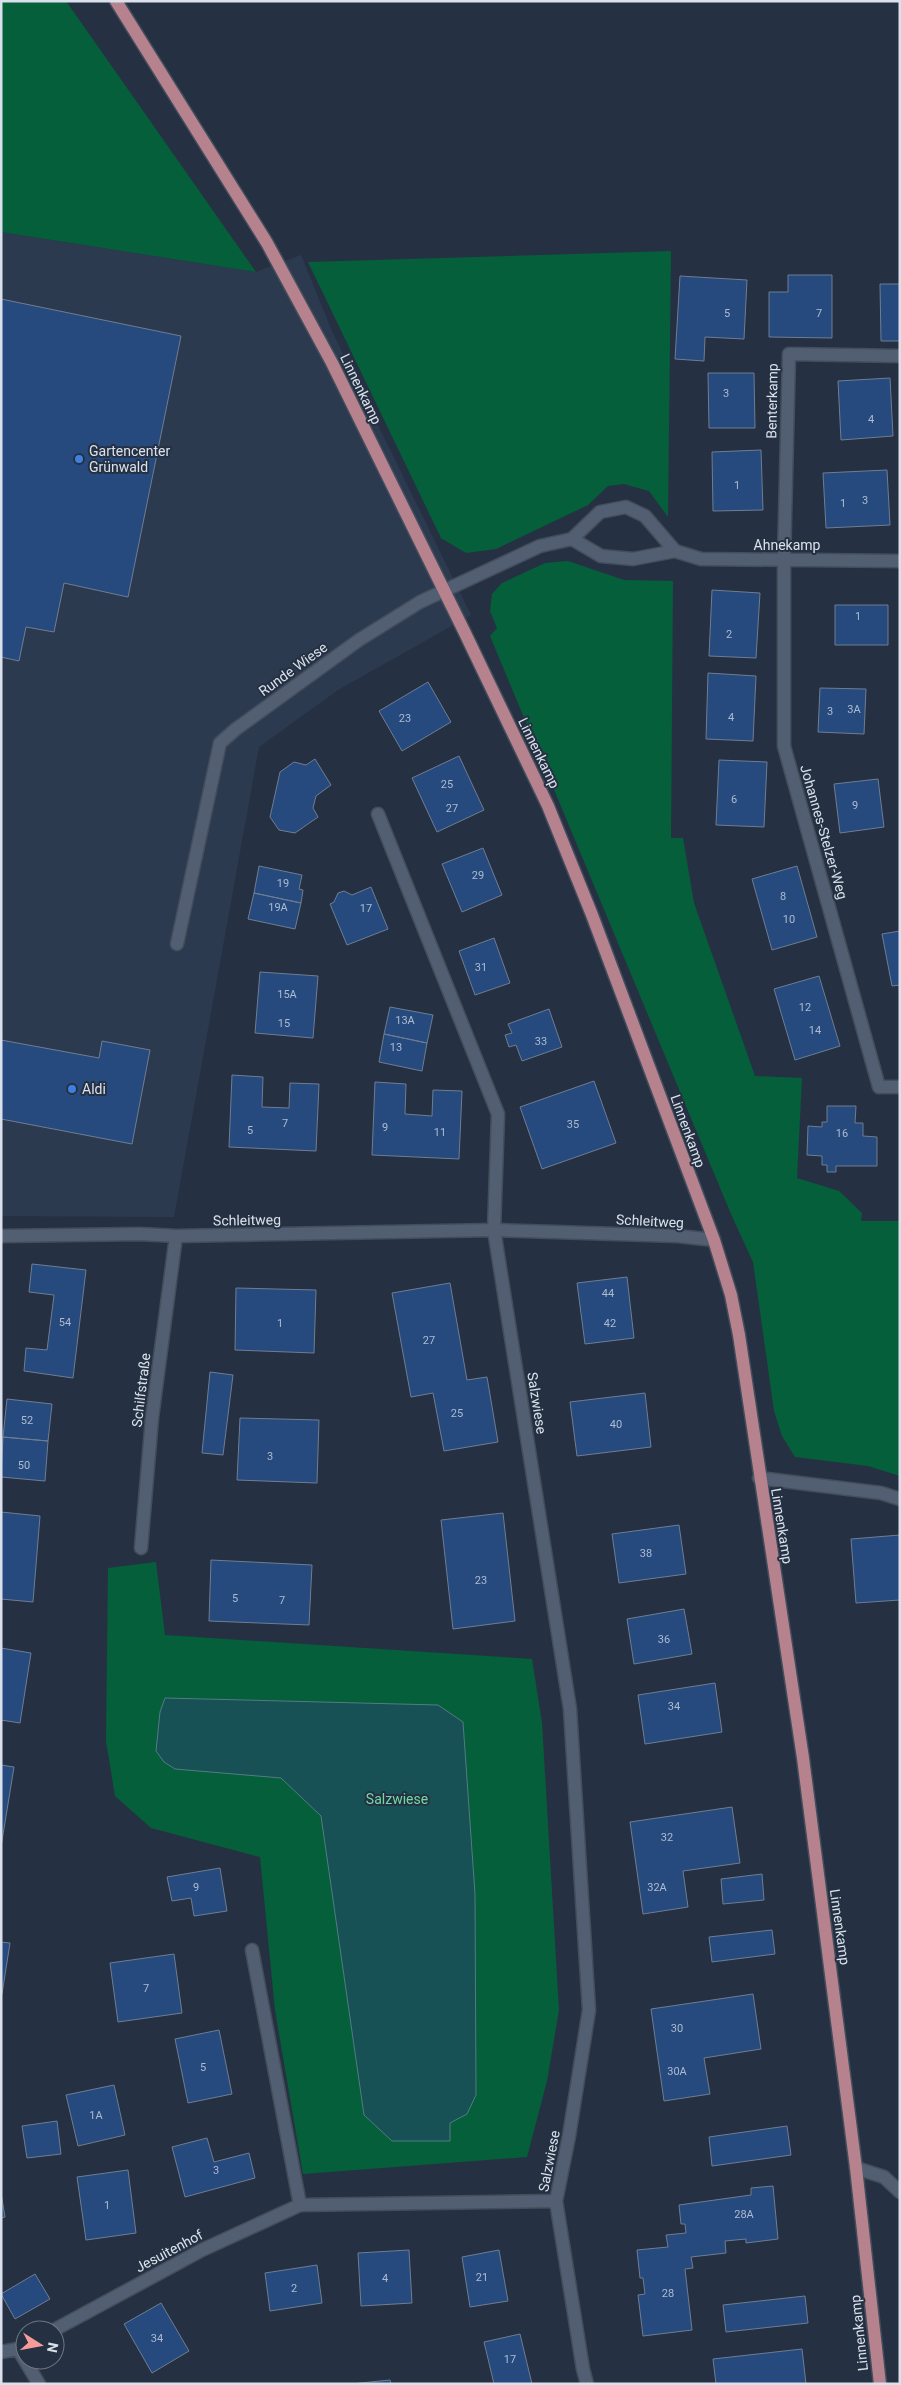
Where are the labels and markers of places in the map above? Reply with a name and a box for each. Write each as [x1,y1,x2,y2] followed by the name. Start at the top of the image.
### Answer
[89,443,170,475] place label: Gartencenter Grünwald
[73,453,85,465] marker: Gartencenter Grünwald
[82,1081,106,1097] place label: Aldi
[66,1083,78,1095] marker: Aldi

